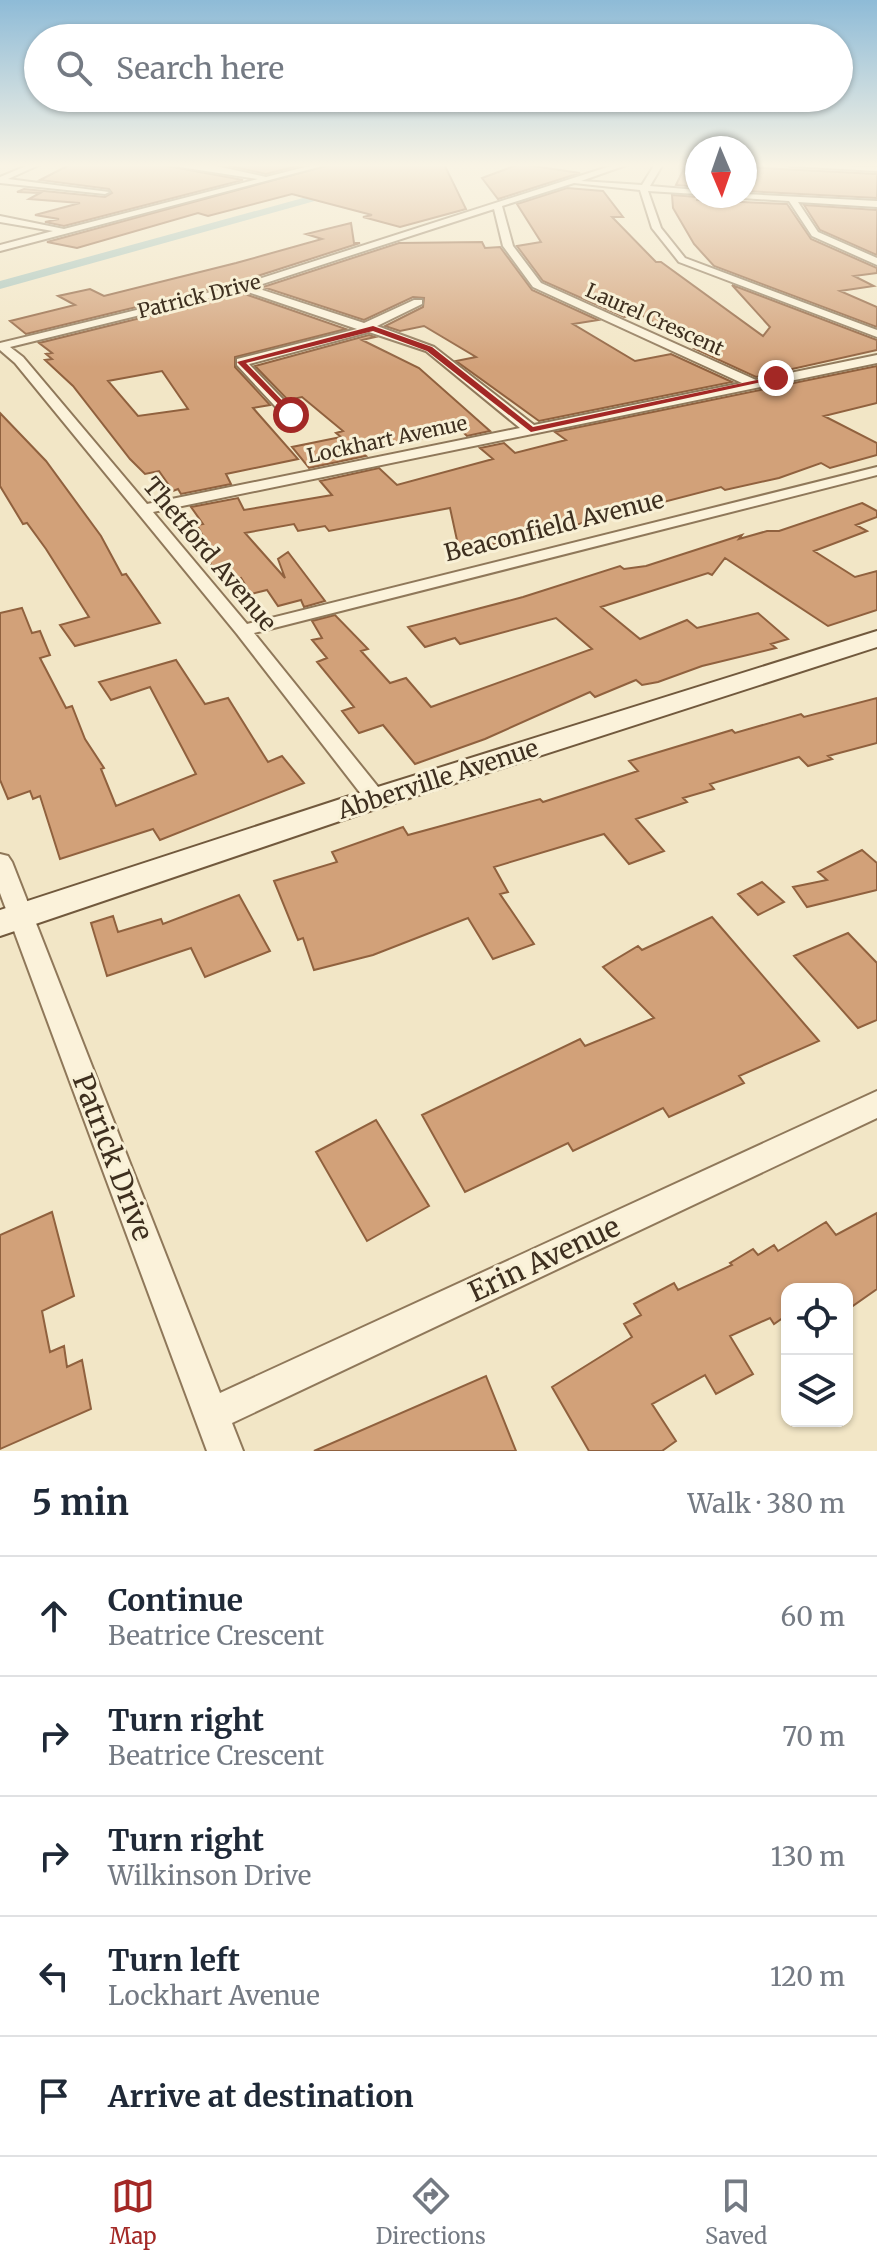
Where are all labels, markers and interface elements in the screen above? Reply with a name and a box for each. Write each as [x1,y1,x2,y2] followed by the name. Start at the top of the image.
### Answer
[24,24,853,112] search box
[52,46,96,90] icon: search
[116,49,284,87] text: Search here
[685,136,757,208] north arrow
[135,269,263,323] street label: Patrick Drive
[582,277,728,361] street label: Laurel Crescent
[758,360,794,396] route end
[273,397,309,433] route start
[305,410,469,468] street label: Lockhart Avenue
[136,471,284,637] street label: Thetford Avenue
[441,484,667,568] street label: Beaconfield Avenue
[333,732,542,826] street label: Abberville Avenue
[65,1068,161,1246] street label: Patrick Drive
[463,1208,625,1310] street label: Erin Avenue
[781,1283,853,1427] map controls
[781,1283,853,1355] button: locate
[781,1355,853,1427] button: layers
[32,1482,129,1524] text: 5 min
[687,1487,845,1520] text: Walk · 380 m
[108,1581,243,1619] text: Continue
[32,1594,76,1638] icon: ahead
[781,1600,845,1633] text: 60 m
[108,1619,324,1652] text: Beatrice Crescent
[108,1701,264,1739] text: Turn right
[32,1714,76,1758] icon: right
[782,1720,845,1753] text: 70 m
[108,1739,324,1772] text: Beatrice Crescent
[108,1821,264,1859] text: Turn right
[32,1834,76,1878] icon: right
[771,1840,845,1873] text: 130 m
[108,1859,311,1892] text: Wilkinson Drive
[108,1941,240,1979] text: Turn left
[32,1954,76,1998] icon: left
[770,1960,845,1993] text: 120 m
[108,1979,320,2012] text: Lockhart Avenue
[32,2074,76,2118] icon: arrive
[108,2077,414,2115] text: Arrive at destination
[110,2174,157,2250] tab: Map
[376,2174,486,2250] tab: Directions
[705,2174,767,2250] tab: Saved

